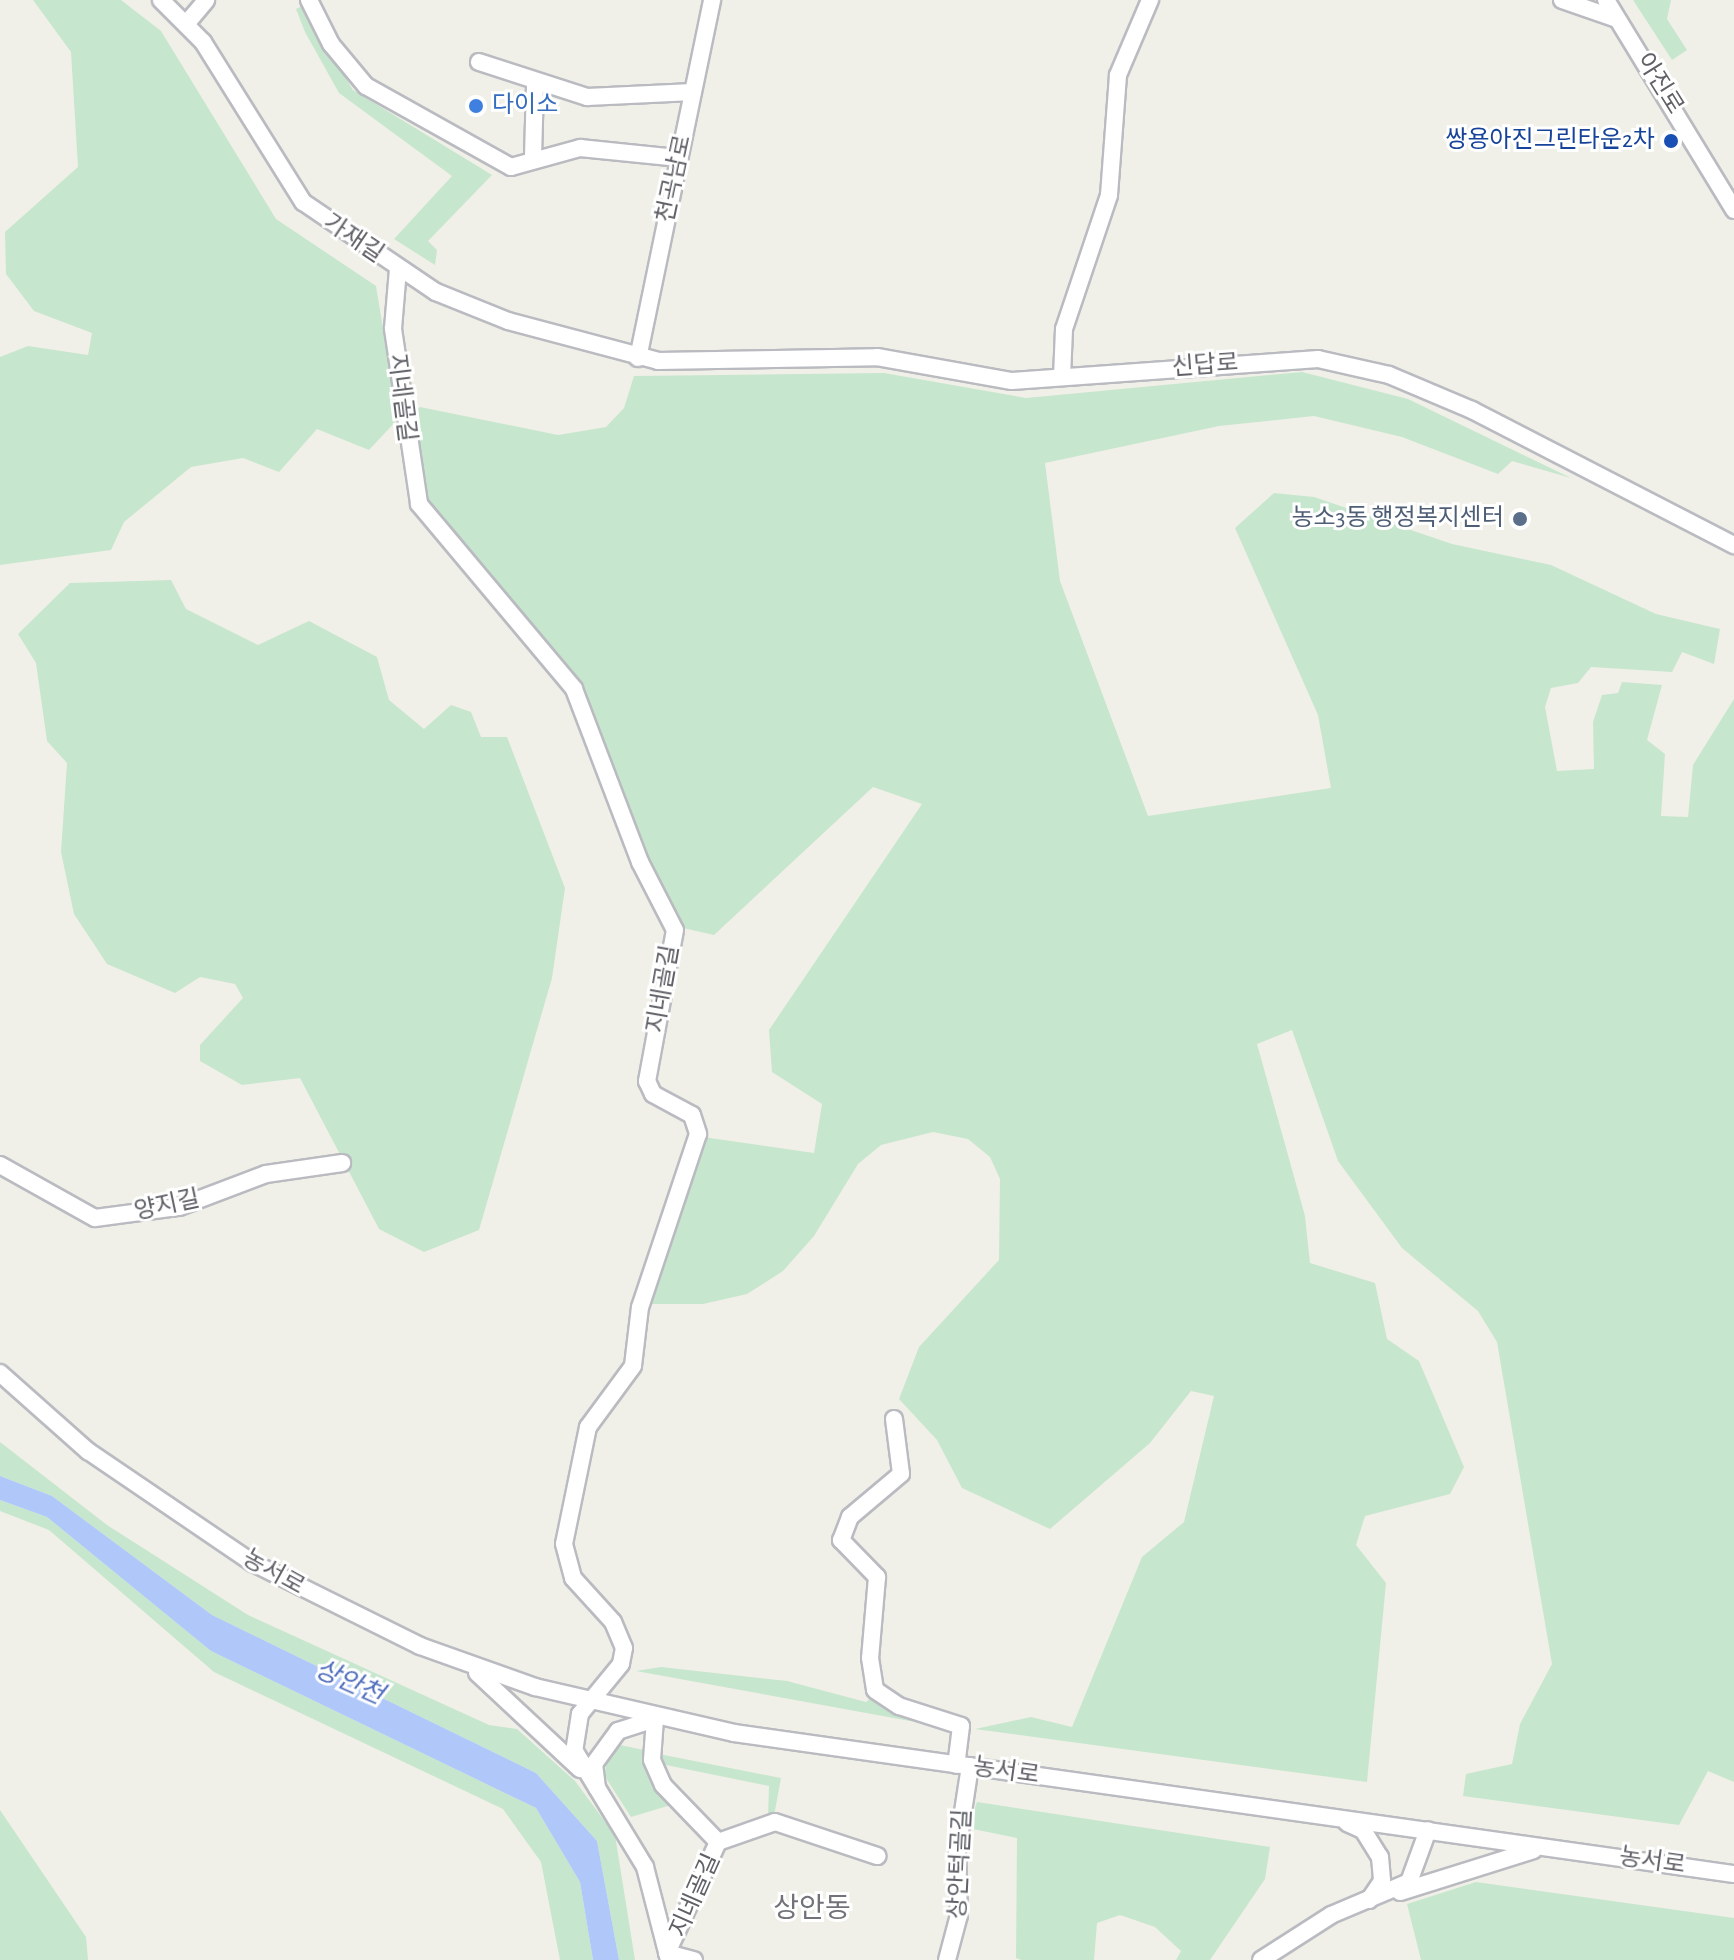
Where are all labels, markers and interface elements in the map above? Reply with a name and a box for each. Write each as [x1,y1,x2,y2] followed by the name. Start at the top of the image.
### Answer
[1629,48,1689,120] street label: 아진로
[492,92,558,120] place label: 다이소
[467,97,485,115] marker: 다이소
[1445,127,1655,155] place label: 쌍용아진그린타운2차
[1662,132,1680,150] marker: 쌍용아진그린타운2차
[652,133,698,225] street label: 천곡남로
[317,209,389,269] street label: 가재길
[1171,349,1239,383] street label: 신답로
[381,352,421,444] street label: 지네골길
[1291,505,1504,533] place label: 농소3동 행정복지센터
[1511,510,1529,528] marker: 농소3동 행정복지센터
[642,943,686,1035] street label: 지네골길
[132,1185,202,1227] street label: 양지길
[237,1544,309,1602] street label: 농서로
[310,1654,388,1712] water label: 상안천
[971,1753,1041,1791] street label: 농서로
[944,1808,978,1920] street label: 상안턱골길
[1617,1843,1687,1881] street label: 농서로
[665,1850,727,1942] street label: 지네골길
[773,1892,851,1926] district label: 상안동

